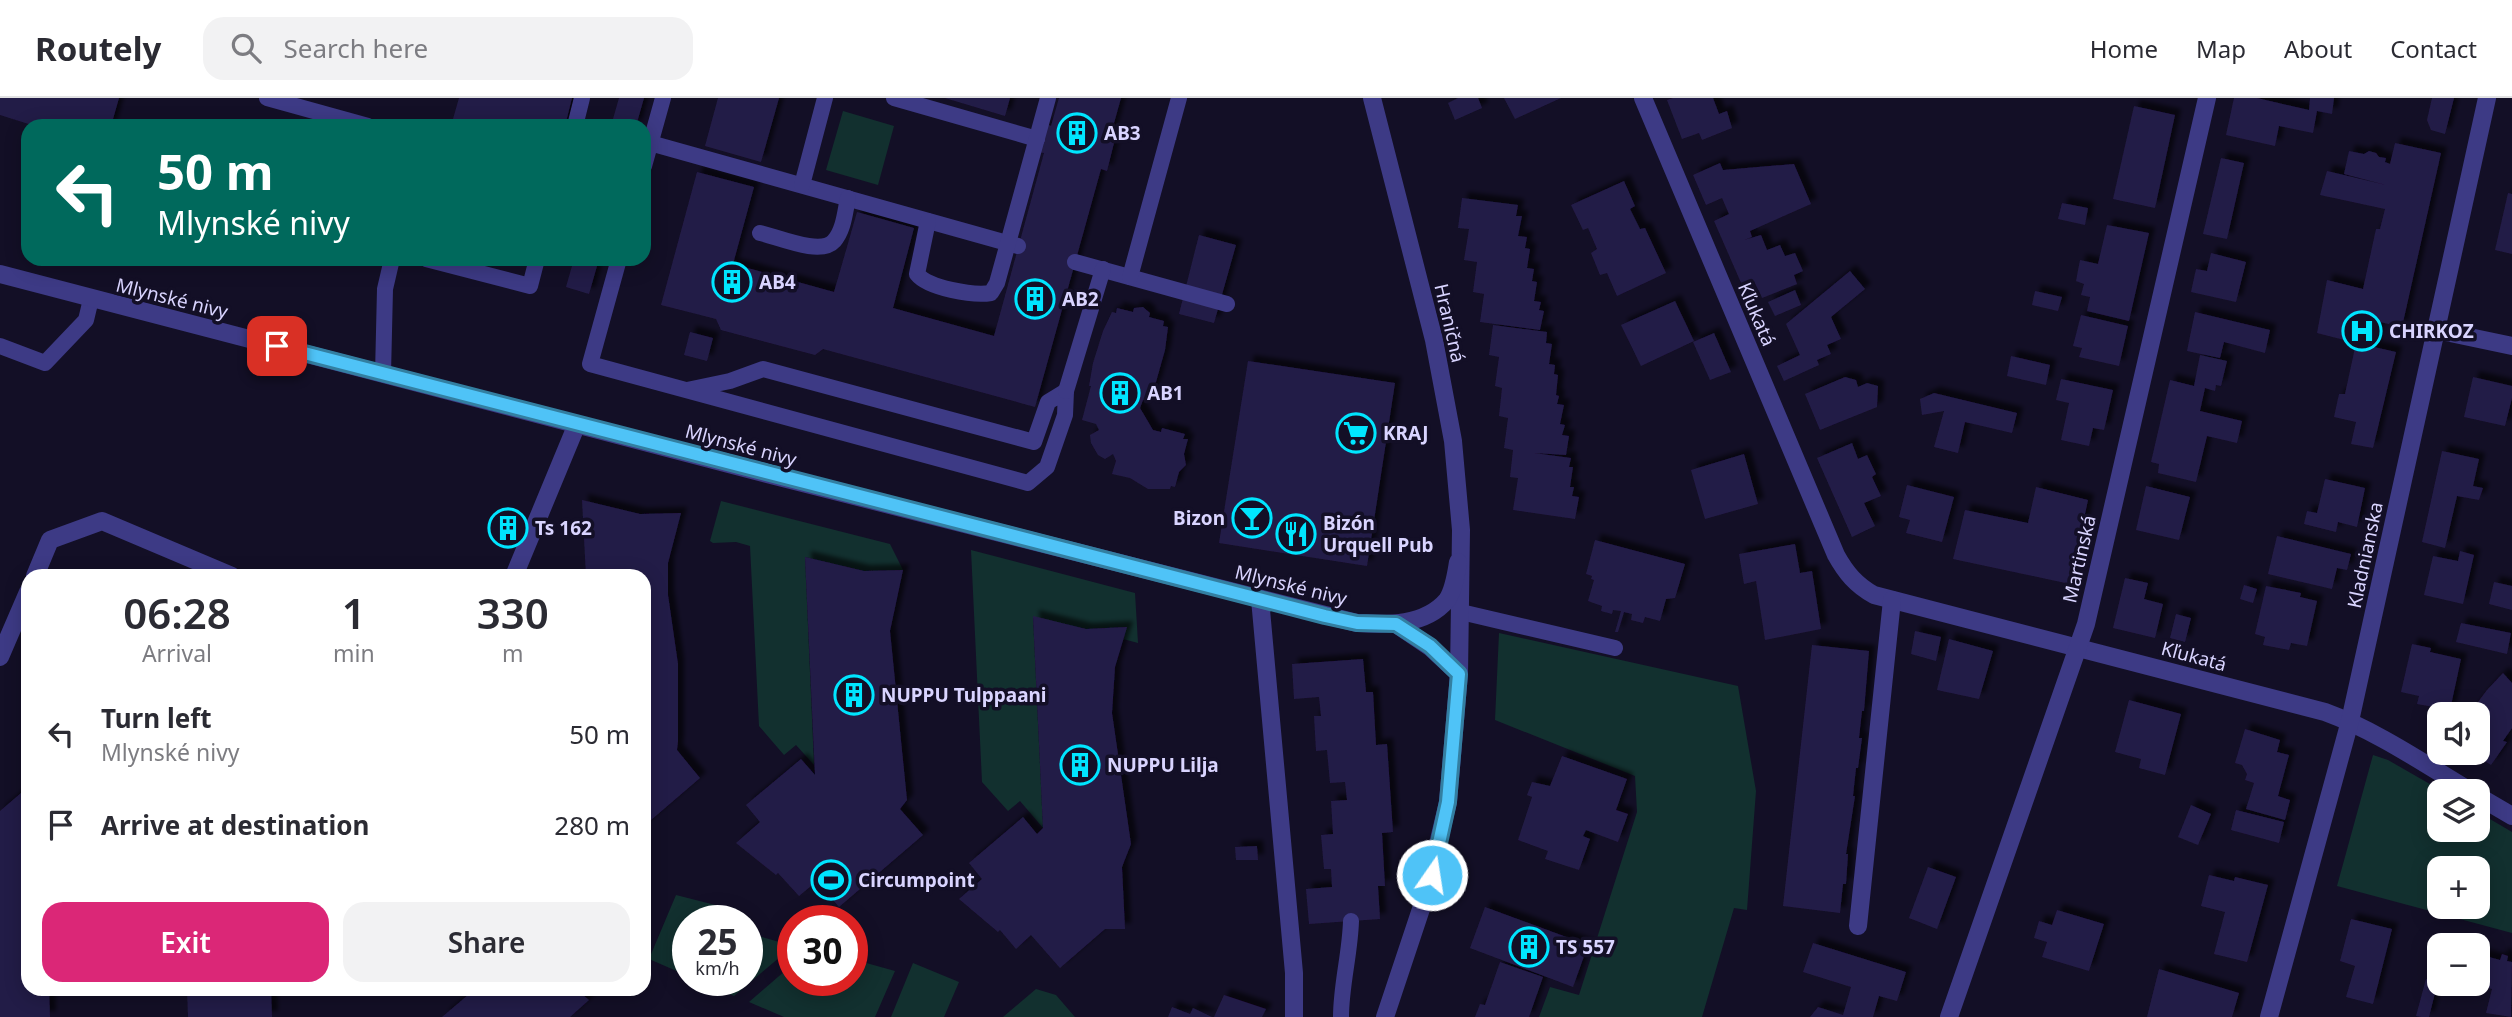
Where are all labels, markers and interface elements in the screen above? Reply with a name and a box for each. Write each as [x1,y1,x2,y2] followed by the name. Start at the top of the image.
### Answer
[203,17,693,80] search box
[35,26,161,71] text: Routely
[227,29,265,67] icon: search
[283,30,428,66] text: Search here
[2090,32,2158,65] text: Home
[2196,32,2246,65] text: Map
[2284,32,2352,65] text: About
[2390,32,2477,65] text: Contact
[1056,112,1098,154] building icon: AB3
[1104,120,1141,146] place label: AB3
[157,138,274,204] text: 50 m
[42,147,133,238] icon: left
[157,201,350,244] text: Mlynské nivy
[711,261,753,303] building icon: AB4
[759,269,796,295] place label: AB4
[113,272,231,325] street label: Mlynské nivy
[1014,278,1056,320] building icon: AB2
[1732,278,1782,350] street label: Kľukatá
[1428,281,1472,365] street label: Hraničná
[1062,286,1099,312] place label: AB2
[2341,310,2383,352] hospital icon: CHIRKOZ
[247,316,307,376] pin
[2389,318,2474,344] place label: CHIRKOZ
[258,327,296,365] icon: arrive
[1099,372,1141,414] building icon: AB1
[1147,380,1184,406] place label: AB1
[1335,412,1377,454] supermarket icon: KRAJ
[682,418,800,472] street label: Mlynské nivy
[1383,420,1428,446] place label: KRAJ
[1231,497,1273,539] bar icon: Bizon
[2341,499,2389,611] street label: Kladnianska
[1173,505,1225,531] place label: Bizon
[487,507,529,549] building icon: Ts 162
[1323,510,1434,558] place label: Bizón Urquell Pub
[1275,513,1317,555] restaurant icon: Bizón Urquell Pub
[2056,513,2102,605] street label: Martinská
[535,515,592,541] place label: Ts 162
[1232,559,1350,612] street label: Mlynské nivy
[123,584,231,641] text: 06:28
[342,584,366,641] text: 1
[477,584,549,641] text: 330
[2158,635,2230,677] street label: Kľukatá
[142,637,212,669] text: Arrival
[333,637,375,669] text: min
[502,637,524,669] text: m
[833,674,875,716] building icon: NUPPU Tulppaani
[881,682,1047,708] place label: NUPPU Tulppaani
[101,700,212,736] text: Turn left
[2427,702,2490,996] map controls
[2427,702,2490,765] button: sound
[42,715,80,753] icon: left
[569,716,630,752] text: 50 m
[101,736,240,768] text: Mlynské nivy
[1059,744,1101,786] building icon: NUPPU Lilja
[1107,752,1219,778] place label: NUPPU Lilja
[2427,779,2490,842] button: layers
[42,806,80,844] icon: arrive
[101,807,370,843] text: Arrive at destination
[554,807,630,843] text: 280 m
[1395,838,1469,912] position arrow
[2427,856,2490,919] button: +
[810,859,852,901] sports icon: Circumpoint
[858,867,975,893] place label: Circumpoint
[42,902,329,982] button: Exit
[343,902,630,982] button: Share
[777,905,868,996] speed limit sign: 30
[697,918,738,965] text: 25
[1508,926,1550,968] building icon: TS 557
[2427,933,2490,996] button: −
[1556,934,1615,960] place label: TS 557
[695,956,740,980] text: km/h

